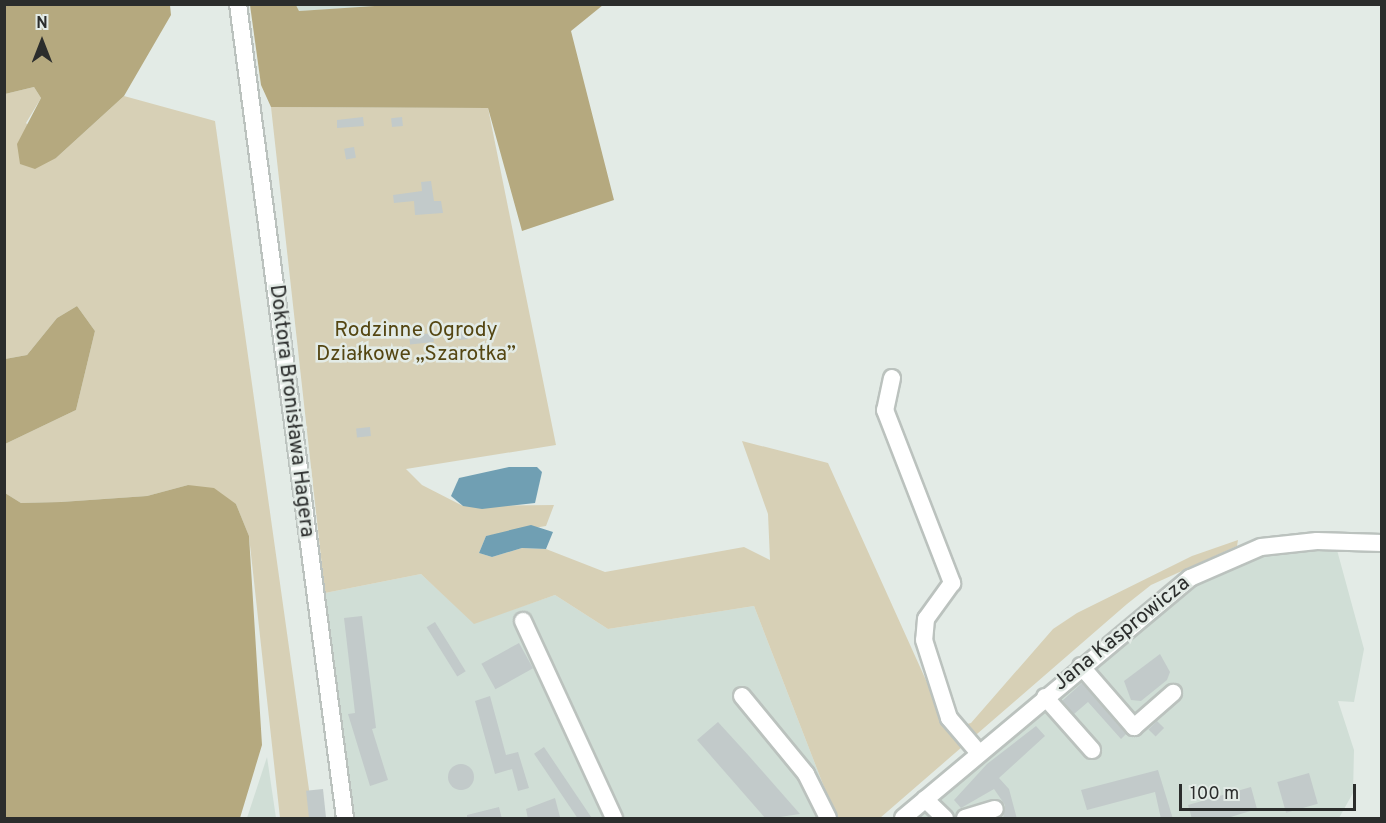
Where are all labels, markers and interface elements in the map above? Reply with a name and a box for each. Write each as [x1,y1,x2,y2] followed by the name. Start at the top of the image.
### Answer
[12,12,72,72] north arrow
[36,14,48,34] text: N
[263,283,319,539] street label: Doktora Bronisława Hagera
[316,318,516,368] park label: Rodzinne Ogrody Działkowe „Szarotka”
[1049,571,1195,697] street label: Jana Kasprowicza
[1182,772,1359,810] scale bar
[1190,783,1239,806] text: 100 m

